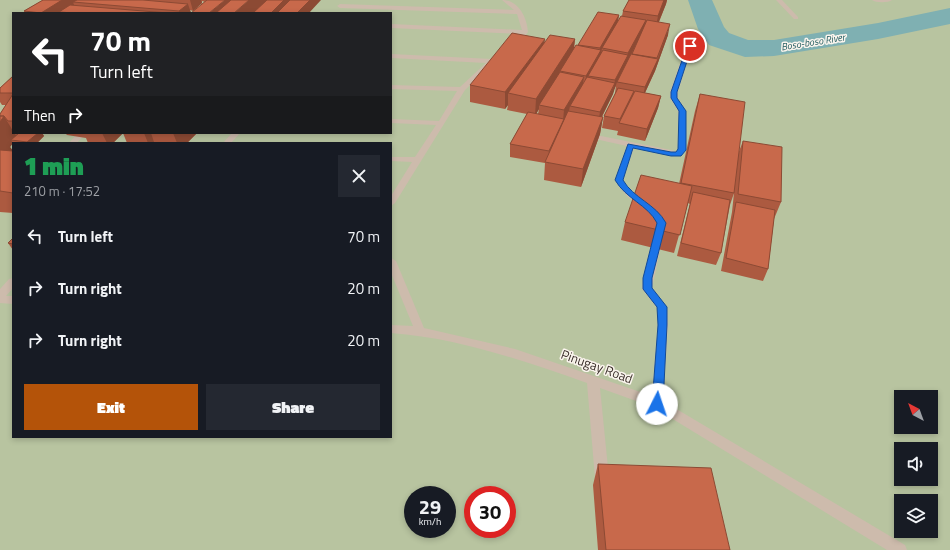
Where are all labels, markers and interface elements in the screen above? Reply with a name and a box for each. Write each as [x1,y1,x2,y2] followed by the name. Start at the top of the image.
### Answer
[90,19,151,62] text: 70 m
[24,28,76,80] icon: left
[673,29,707,63] pin
[780,29,848,54] water label: Boso-boso River
[679,35,701,57] icon: arrive
[90,58,153,85] text: Turn left
[24,104,56,127] text: Then
[64,104,86,126] icon: right
[24,148,84,184] text: 1 min
[338,155,380,197] button: close
[24,181,100,201] text: 210 m · 17:52
[24,225,46,247] icon: left
[58,225,113,248] text: Turn left
[347,225,380,248] text: 70 m
[24,277,46,299] icon: right
[58,277,122,300] text: Turn right
[347,277,380,300] text: 20 m
[24,329,46,351] icon: right
[58,329,122,352] text: Turn right
[347,329,380,352] text: 20 m
[558,344,636,388] street label: Pinugay Road
[636,383,678,425] position arrow
[24,384,198,430] button: Exit
[206,384,380,430] button: Share
[894,390,938,434] north arrow
[894,390,938,538] map controls
[894,442,938,486] button: sound
[464,486,516,538] speed limit sign: 30
[419,491,441,522] text: 29
[894,494,938,538] button: layers
[419,514,441,529] text: km/h

